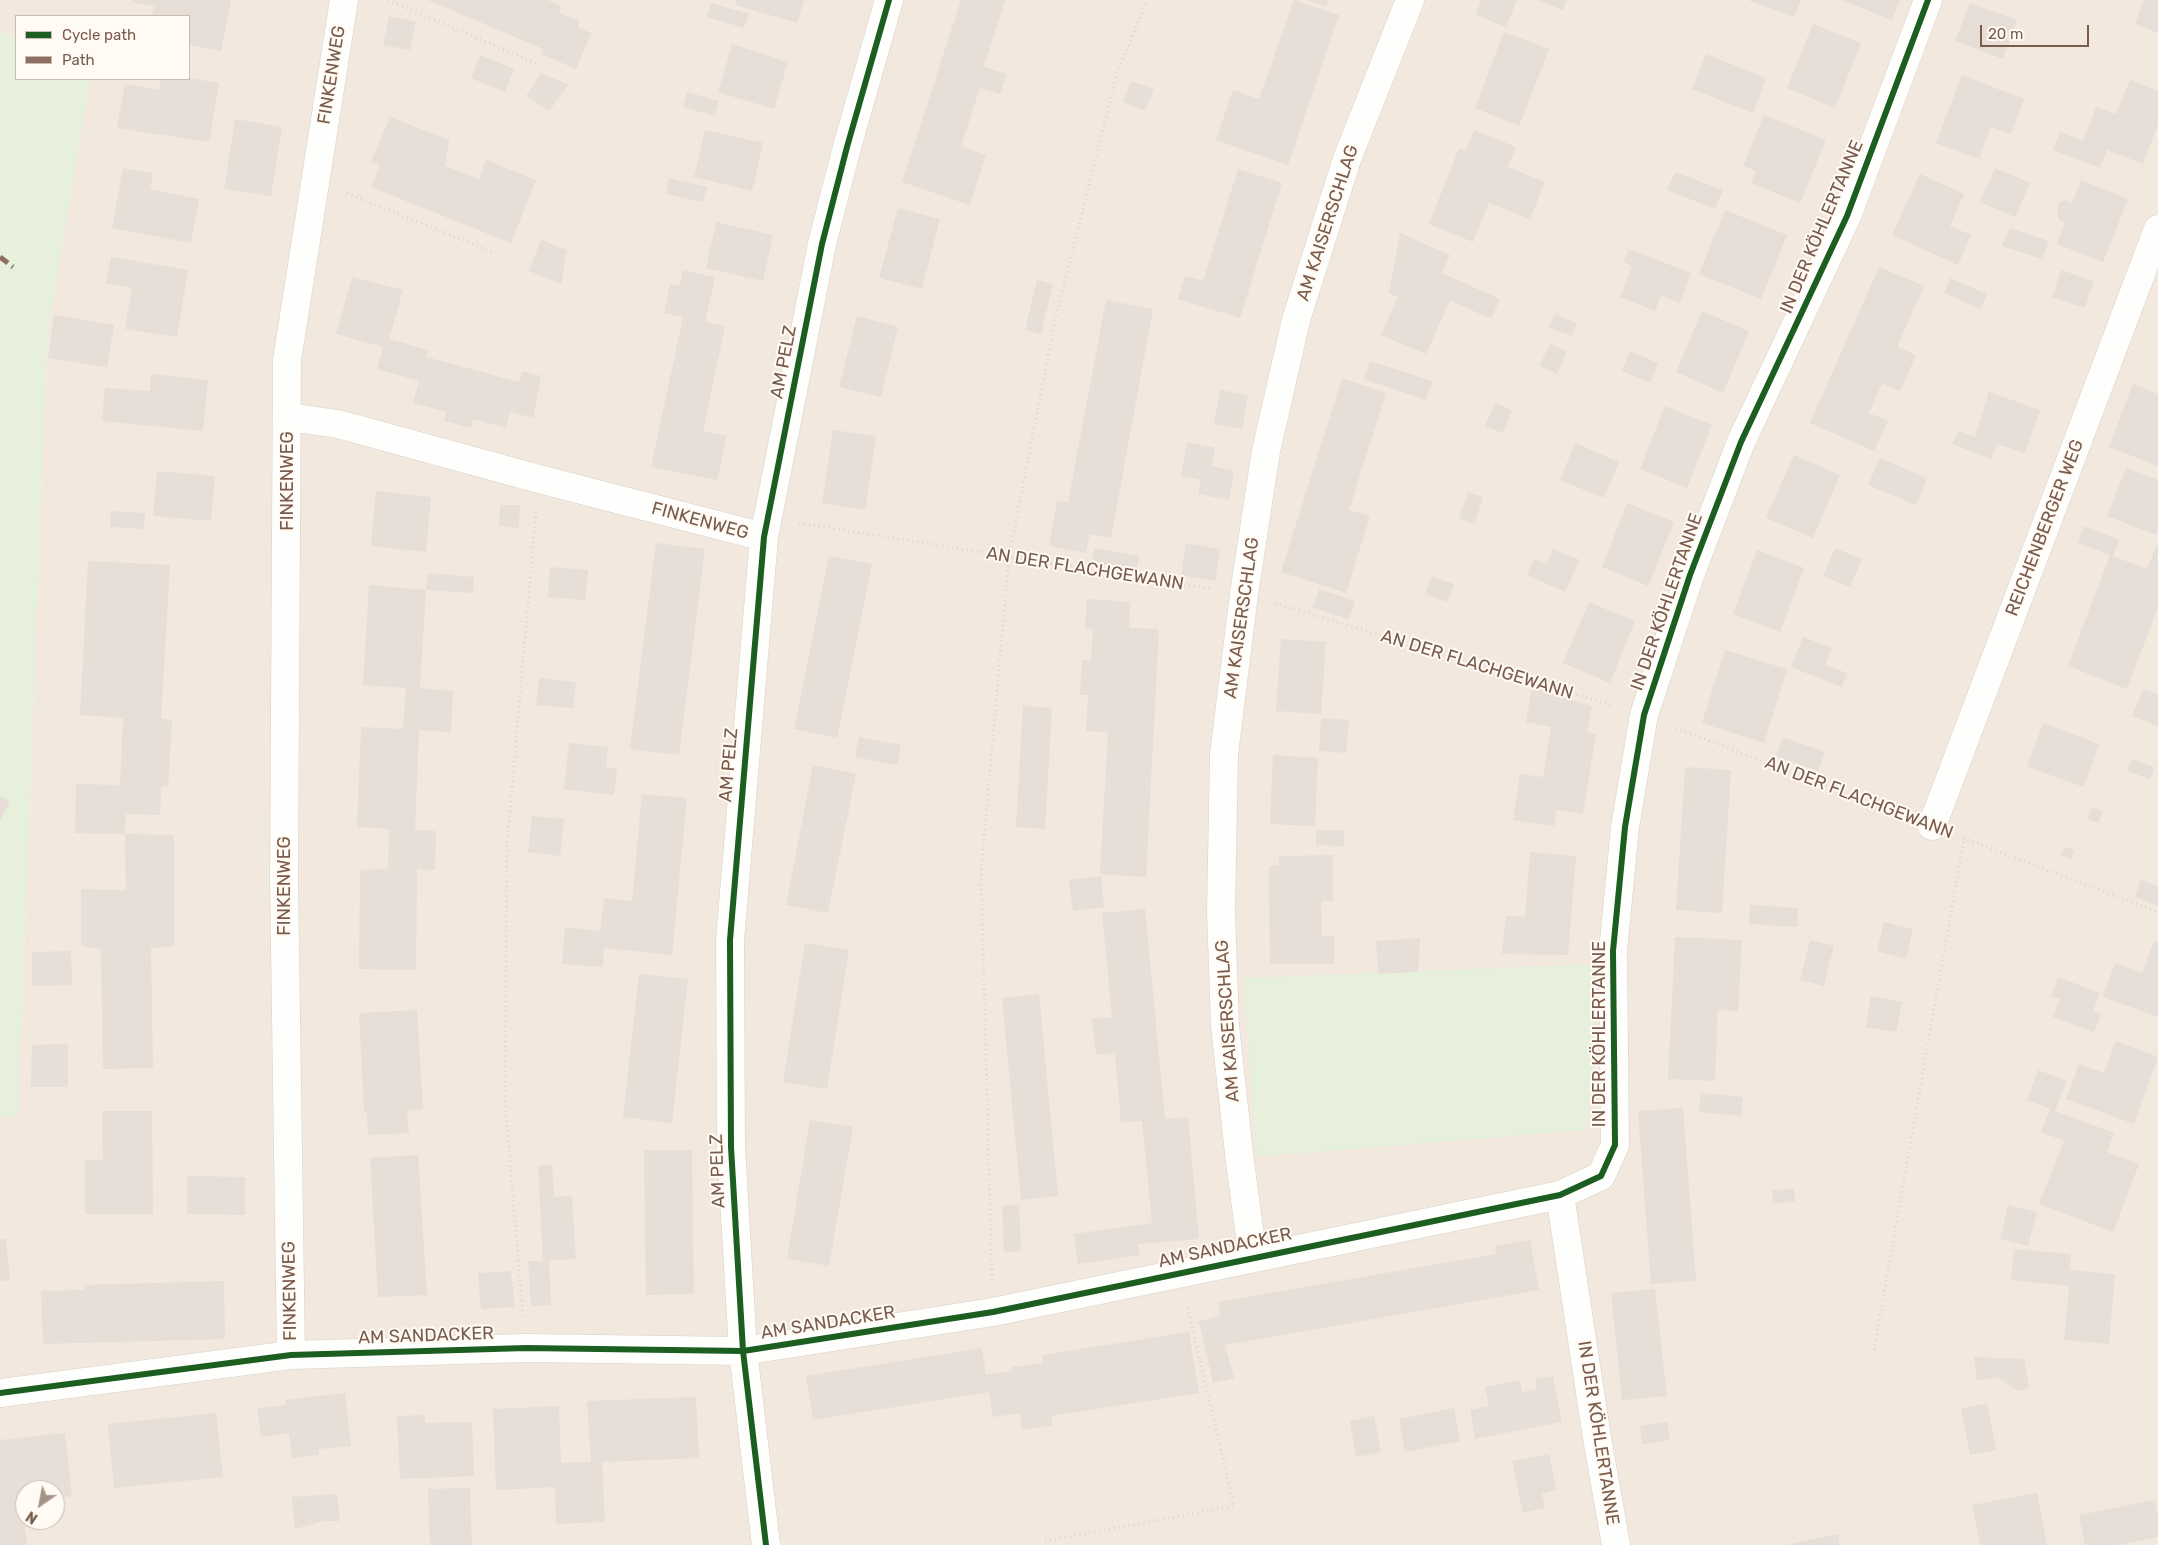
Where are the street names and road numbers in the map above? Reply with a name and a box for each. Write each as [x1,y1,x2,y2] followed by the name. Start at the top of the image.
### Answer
[314,24,350,126] street label: FINKENWEG
[1776,137,1868,317] street label: IN DER KÖHLERTANNE
[1293,142,1363,304] street label: AM KAISERSCHLAG
[766,324,802,400] street label: AM PELZ
[277,431,299,531] street label: FINKENWEG
[2001,437,2089,619] street label: REICHENBERGER WEG
[649,498,751,544] street label: FINKENWEG
[1626,510,1708,694] street label: IN DER KÖHLERTANNE
[1220,536,1264,700] street label: AM KAISERSCHLAG
[985,543,1185,595] street label: AN DER FLACHGEWANN
[1378,625,1576,705] street label: AN DER FLACHGEWANN
[715,727,743,803] street label: AM PELZ
[1762,752,1956,844] street label: AN DER FLACHGEWANN
[274,836,296,936] street label: FINKENWEG
[1212,939,1244,1103] street label: AM KAISERSCHLAG
[1589,941,1611,1127] street label: IN DER KÖHLERTANNE
[706,1134,730,1208] street label: AM PELZ
[1156,1223,1294,1273] street label: AM SANDACKER
[278,1241,302,1341] street label: FINKENWEG
[759,1302,897,1344] street label: AM SANDACKER
[358,1323,494,1349] street label: AM SANDACKER
[1573,1339,1623,1527] street label: IN DER KÖHLERTANNE

